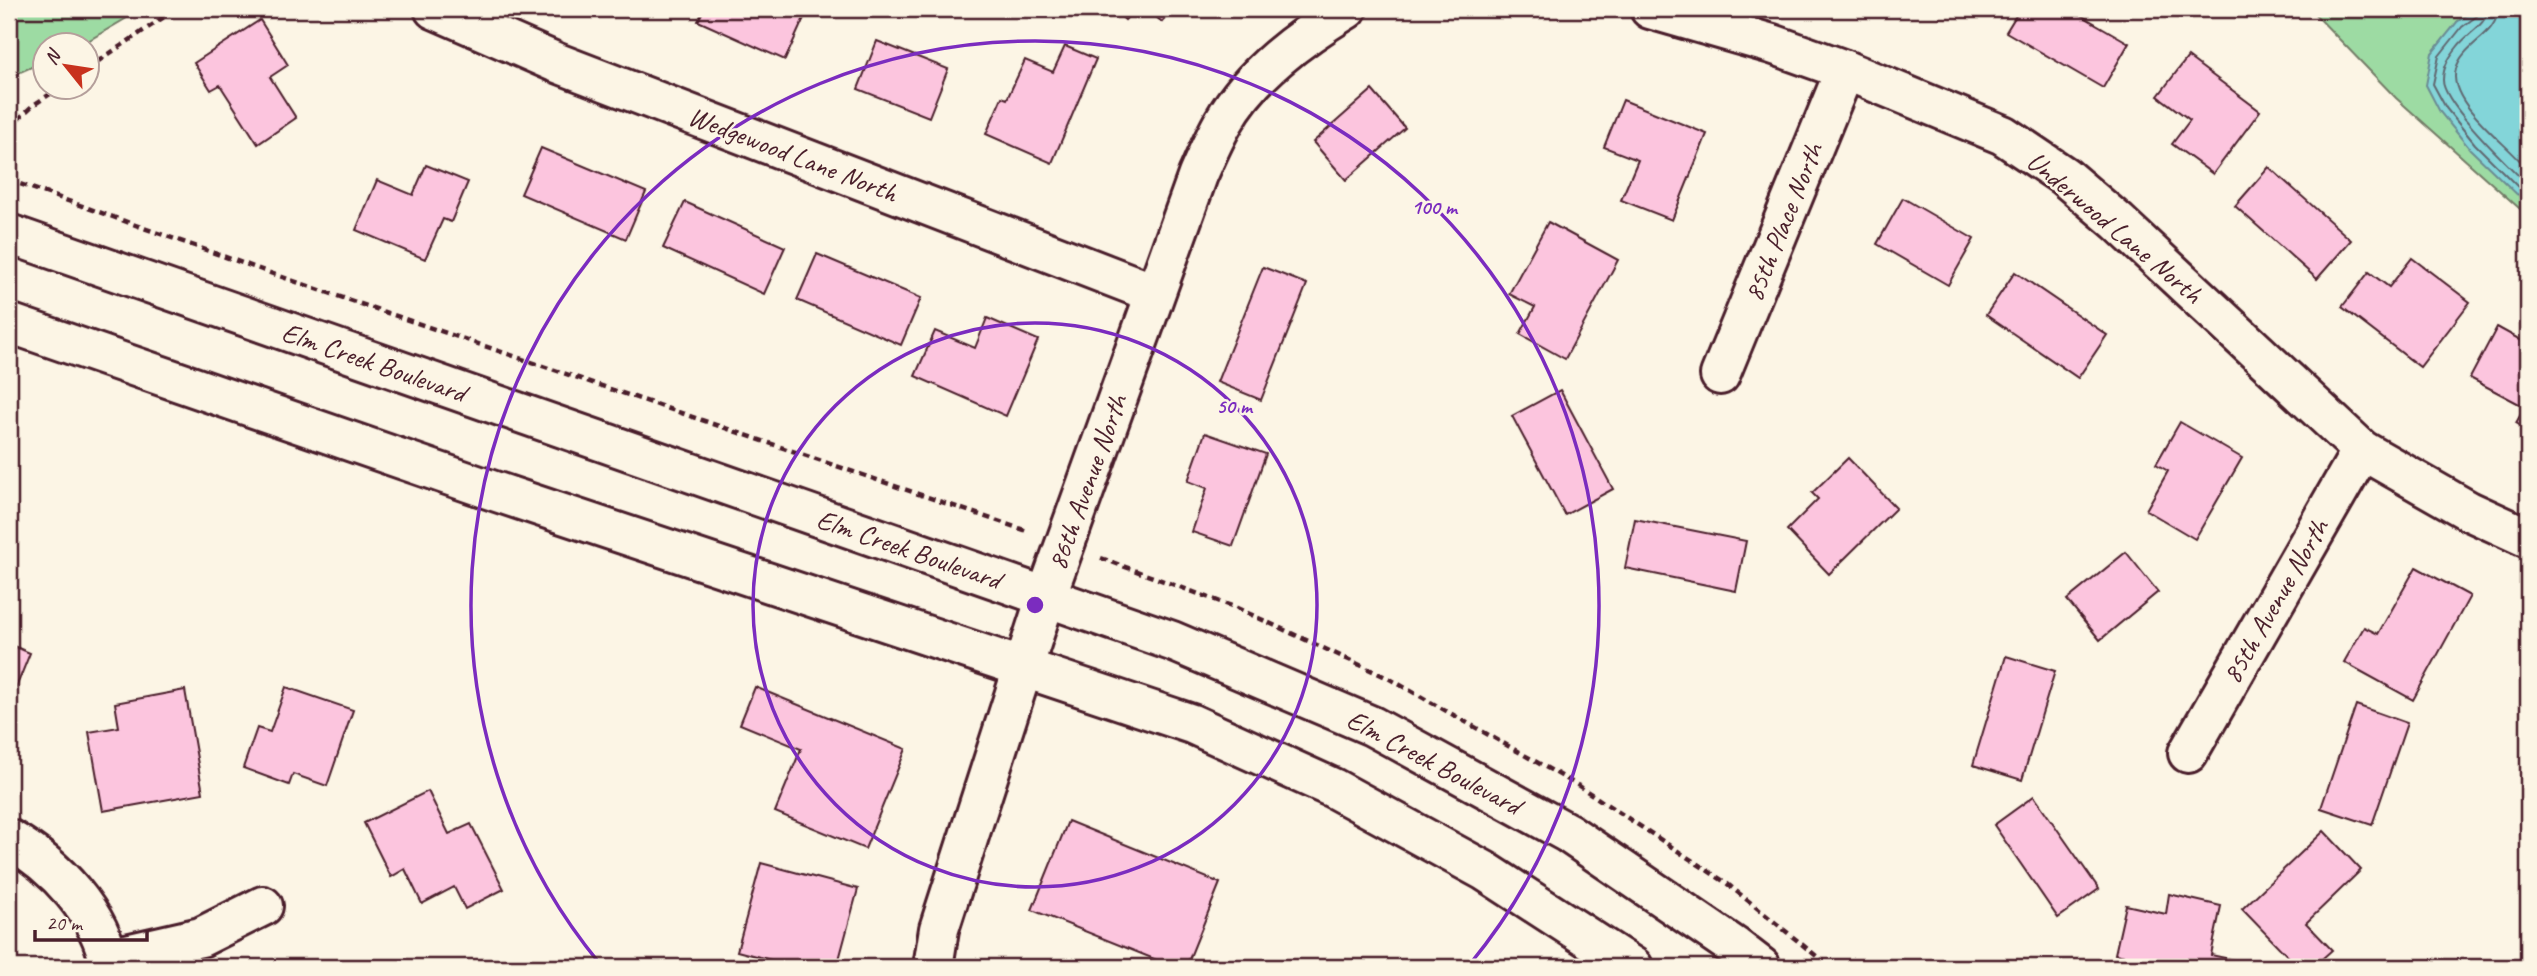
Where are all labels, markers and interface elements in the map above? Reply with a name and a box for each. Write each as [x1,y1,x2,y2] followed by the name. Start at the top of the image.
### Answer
[32,32,102,102] north arrow
[39,44,67,69] text: N
[684,98,904,210] street label: Wedgewood Lane North
[1735,136,1831,306] street label: 85th Place North
[2020,143,2210,311] street label: Underwood Lane North
[1411,194,1459,220] text: 100 m
[277,314,474,411] street label: Elm Creek Boulevard
[1039,388,1136,575] street label: 86th Avenue North
[1216,393,1254,419] text: 50 m
[812,501,1009,598] street label: Elm Creek Boulevard
[2214,511,2337,690] street label: 85th Avenue North
[1023,593,1047,617] centre of rings
[1341,701,1531,824] street label: Elm Creek Boulevard
[35,899,147,943] scale bar
[46,910,84,936] text: 20 m

